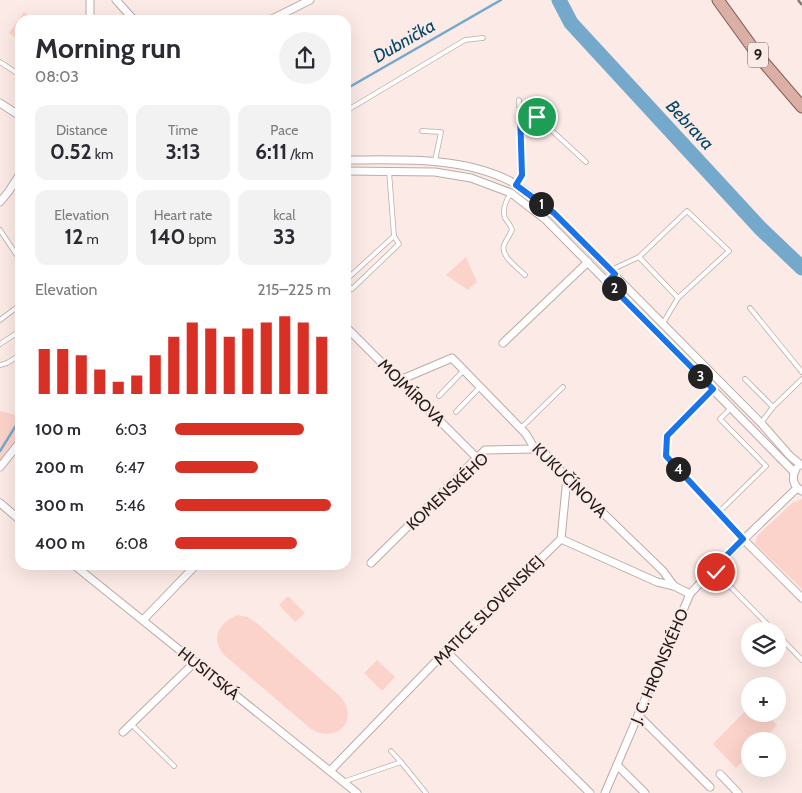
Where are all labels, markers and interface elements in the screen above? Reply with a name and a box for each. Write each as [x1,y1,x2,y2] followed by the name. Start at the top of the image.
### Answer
[369,14,439,68] water label: Dubnička
[35,31,181,65] text: Morning run
[279,32,331,84] button: share
[748,42,768,68] road number: 9
[35,67,79,86] text: 08:03
[661,95,719,155] water label: Bebrava
[516,96,558,138] pin
[523,103,551,131] icon: arrive
[56,121,107,139] text: Distance
[168,121,198,139] text: Time
[270,121,298,139] text: Pace
[50,139,92,164] text: 0.52
[165,139,201,164] text: 3:13
[255,139,287,164] text: 6:11
[92,145,113,163] text: km
[287,145,313,163] text: /km
[528,192,554,216] pin: 1
[539,195,544,213] text: 1
[54,206,109,224] text: Elevation
[154,206,212,224] text: Heart rate
[273,206,296,224] text: kcal
[65,224,83,249] text: 12
[150,224,185,249] text: 140
[273,224,296,249] text: 33
[83,230,99,248] text: m
[185,230,216,248] text: bpm
[602,276,626,300] pin: 2
[611,279,618,297] text: 2
[35,280,98,299] text: Elevation
[257,280,331,299] text: 215–225 m
[374,355,449,430] street label: MOJMÍROVA
[688,364,712,388] pin: 3
[697,367,704,385] text: 3
[35,420,81,439] text: 100 m
[115,420,147,439] text: 6:03
[528,439,611,522] street label: KUKUČÍNOVA
[403,449,492,534] street label: KOMENSKÉHO
[666,456,690,482] pin: 4
[35,458,84,477] text: 200 m
[115,458,145,477] text: 6:47
[674,460,683,478] text: 4
[35,496,84,515] text: 300 m
[115,496,145,515] text: 5:46
[35,534,85,553] text: 400 m
[115,534,148,553] text: 6:08
[695,551,737,593] pin
[430,552,547,669] street label: MATICE SLOVENSKEJ
[702,558,730,586] icon: check
[626,606,692,728] street label: J. C. HRONSKÉHO
[741,622,786,777] map controls
[741,622,786,667] button: layers
[174,643,243,704] street label: HUSITSKÁ
[741,677,786,722] button: +
[741,732,786,777] button: −

